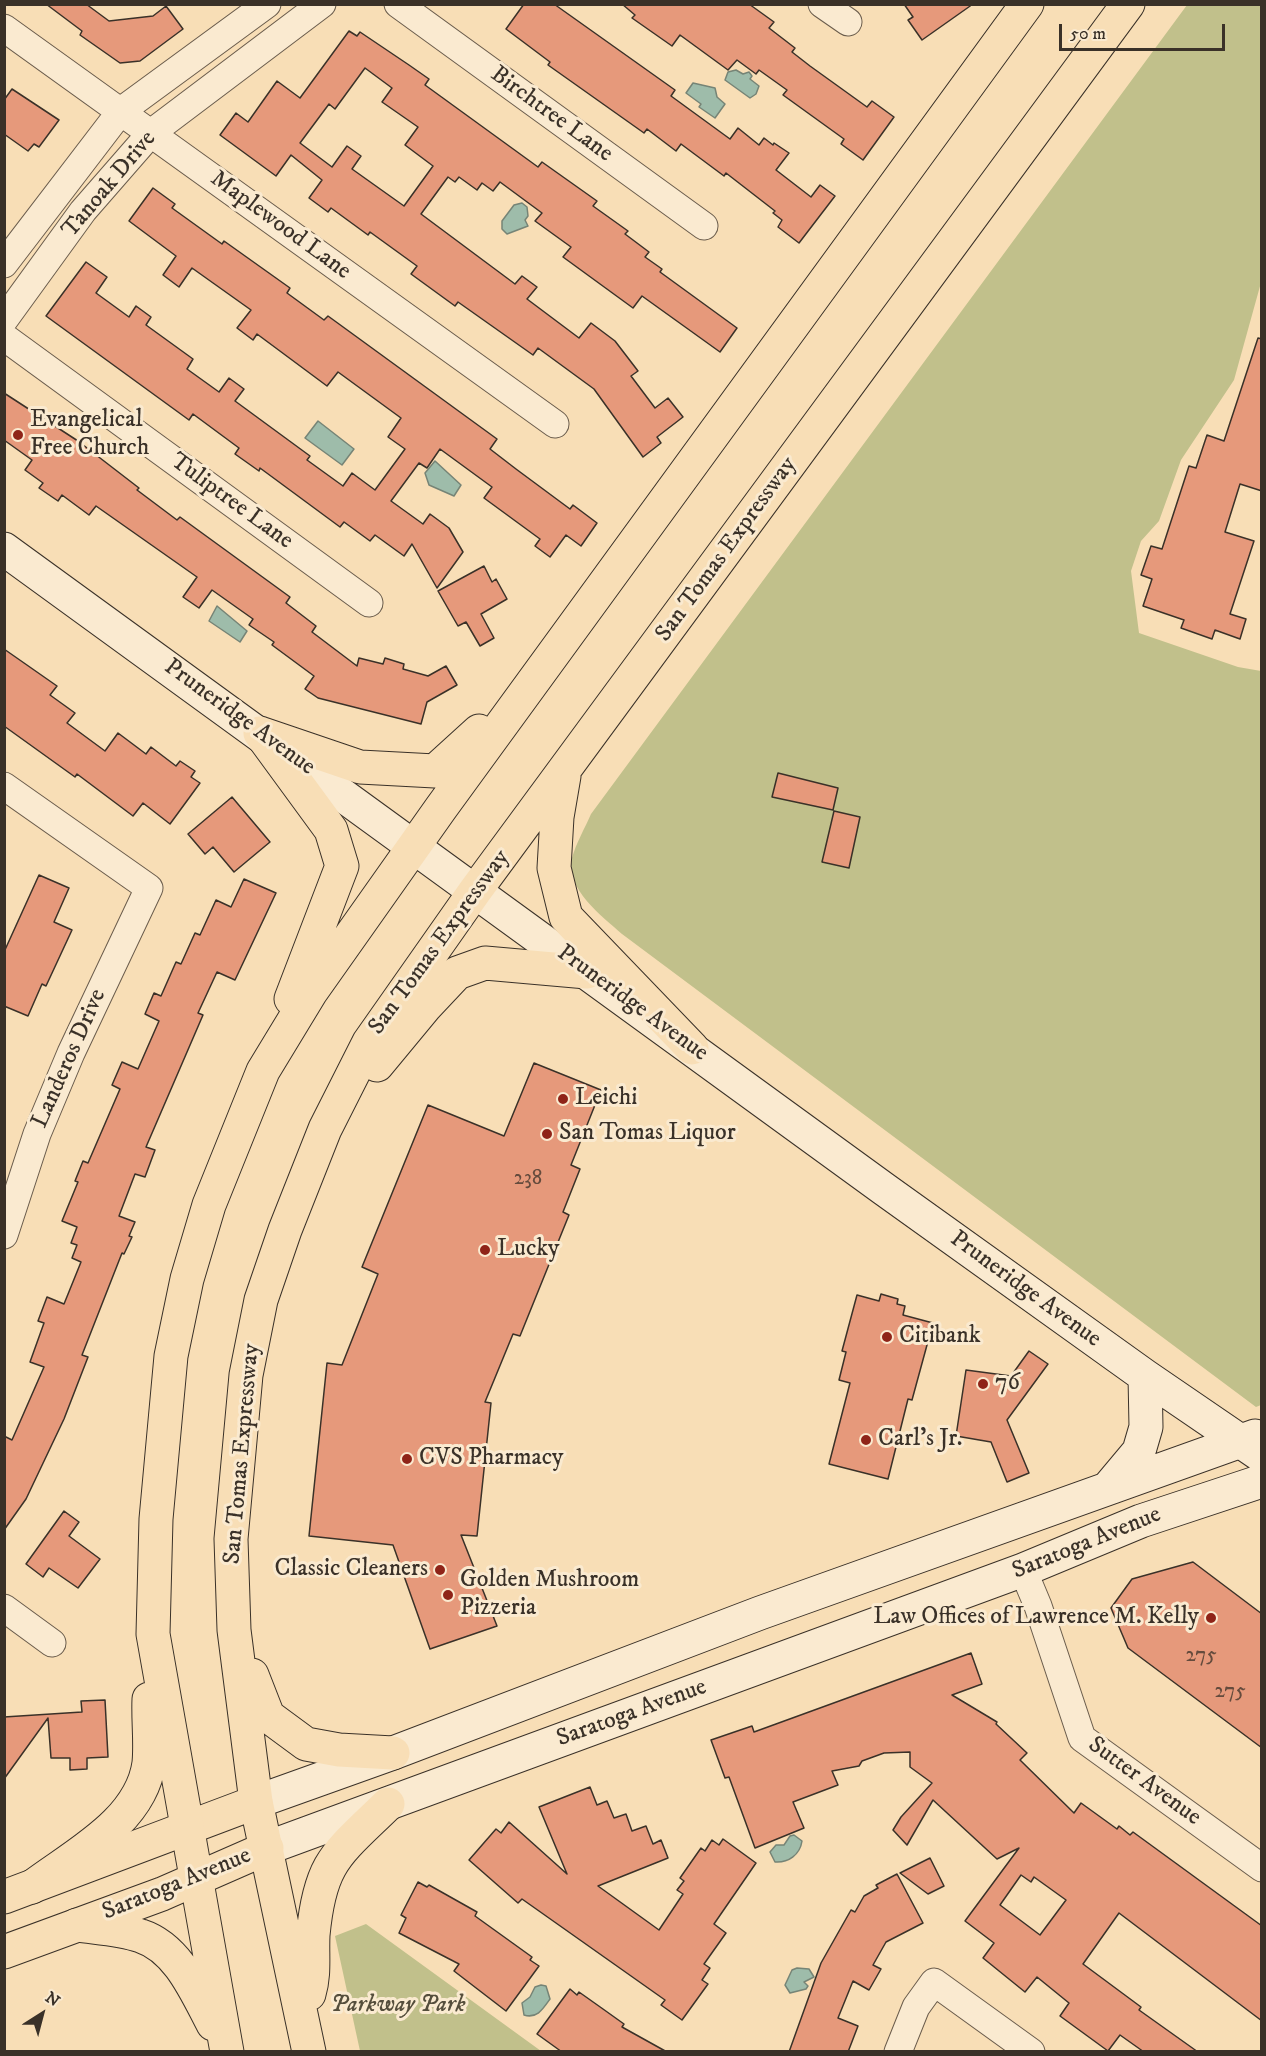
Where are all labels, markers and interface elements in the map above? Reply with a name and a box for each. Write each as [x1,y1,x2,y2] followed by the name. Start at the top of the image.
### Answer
[1062,12,1228,50] scale bar
[1070,23,1106,45] text: 50 m
[484,61,618,169] street label: Birchtree Lane
[57,126,163,244] street label: Tanoak Drive
[204,165,356,287] street label: Maplewood Lane
[30,407,149,463] place label: Evangelical Free Church
[11,428,25,442] marker: Evangelical Free Church
[164,448,298,556] street label: Tuliptree Lane
[650,452,804,648] street label: San Tomas Expressway
[158,653,320,783] street label: Pruneridge Avenue
[363,845,517,1041] street label: San Tomas Expressway
[551,939,713,1069] street label: Pruneridge Avenue
[27,985,113,1133] street label: Landeros Drive
[575,1085,638,1113] place label: Leichi
[556,1092,570,1106] marker: Leichi
[559,1120,736,1148] place label: San Tomas Liquor
[540,1127,554,1141] marker: San Tomas Liquor
[514,1167,542,1193] house number: 238
[944,1225,1106,1355] street label: Pruneridge Avenue
[497,1236,560,1264] place label: Lucky
[478,1243,492,1257] marker: Lucky
[899,1323,981,1351] place label: Citibank
[880,1330,894,1344] marker: Citibank
[219,1342,267,1566] street label: San Tomas Expressway
[995,1370,1020,1398] place label: 76
[976,1377,990,1391] marker: 76
[878,1426,962,1454] place label: Carl's Jr.
[859,1433,873,1447] marker: Carl's Jr.
[419,1445,563,1473] place label: CVS Pharmacy
[400,1452,414,1466] marker: CVS Pharmacy
[1009,1501,1165,1587] street label: Saratoga Avenue
[274,1556,428,1584] place label: Classic Cleaners
[433,1563,447,1577] marker: Classic Cleaners
[460,1567,639,1623] place label: Golden Mushroom Pizzeria
[441,1588,455,1602] marker: Golden Mushroom Pizzeria
[873,1604,1199,1632] place label: Law Offices of Lawrence M. Kelly
[1204,1611,1218,1625] marker: Law Offices of Lawrence M. Kelly
[1185,1644,1217,1670] house number: 275
[553,1674,711,1754] street label: Saratoga Avenue
[1214,1680,1246,1706] house number: 275
[1082,1731,1206,1833] street label: Sutter Avenue
[99,1842,255,1928] street label: Saratoga Avenue
[12,1984,72,2044] north arrow
[41,1987,64,2011] text: N
[331,1992,465,2020] park label: Parkway Park

